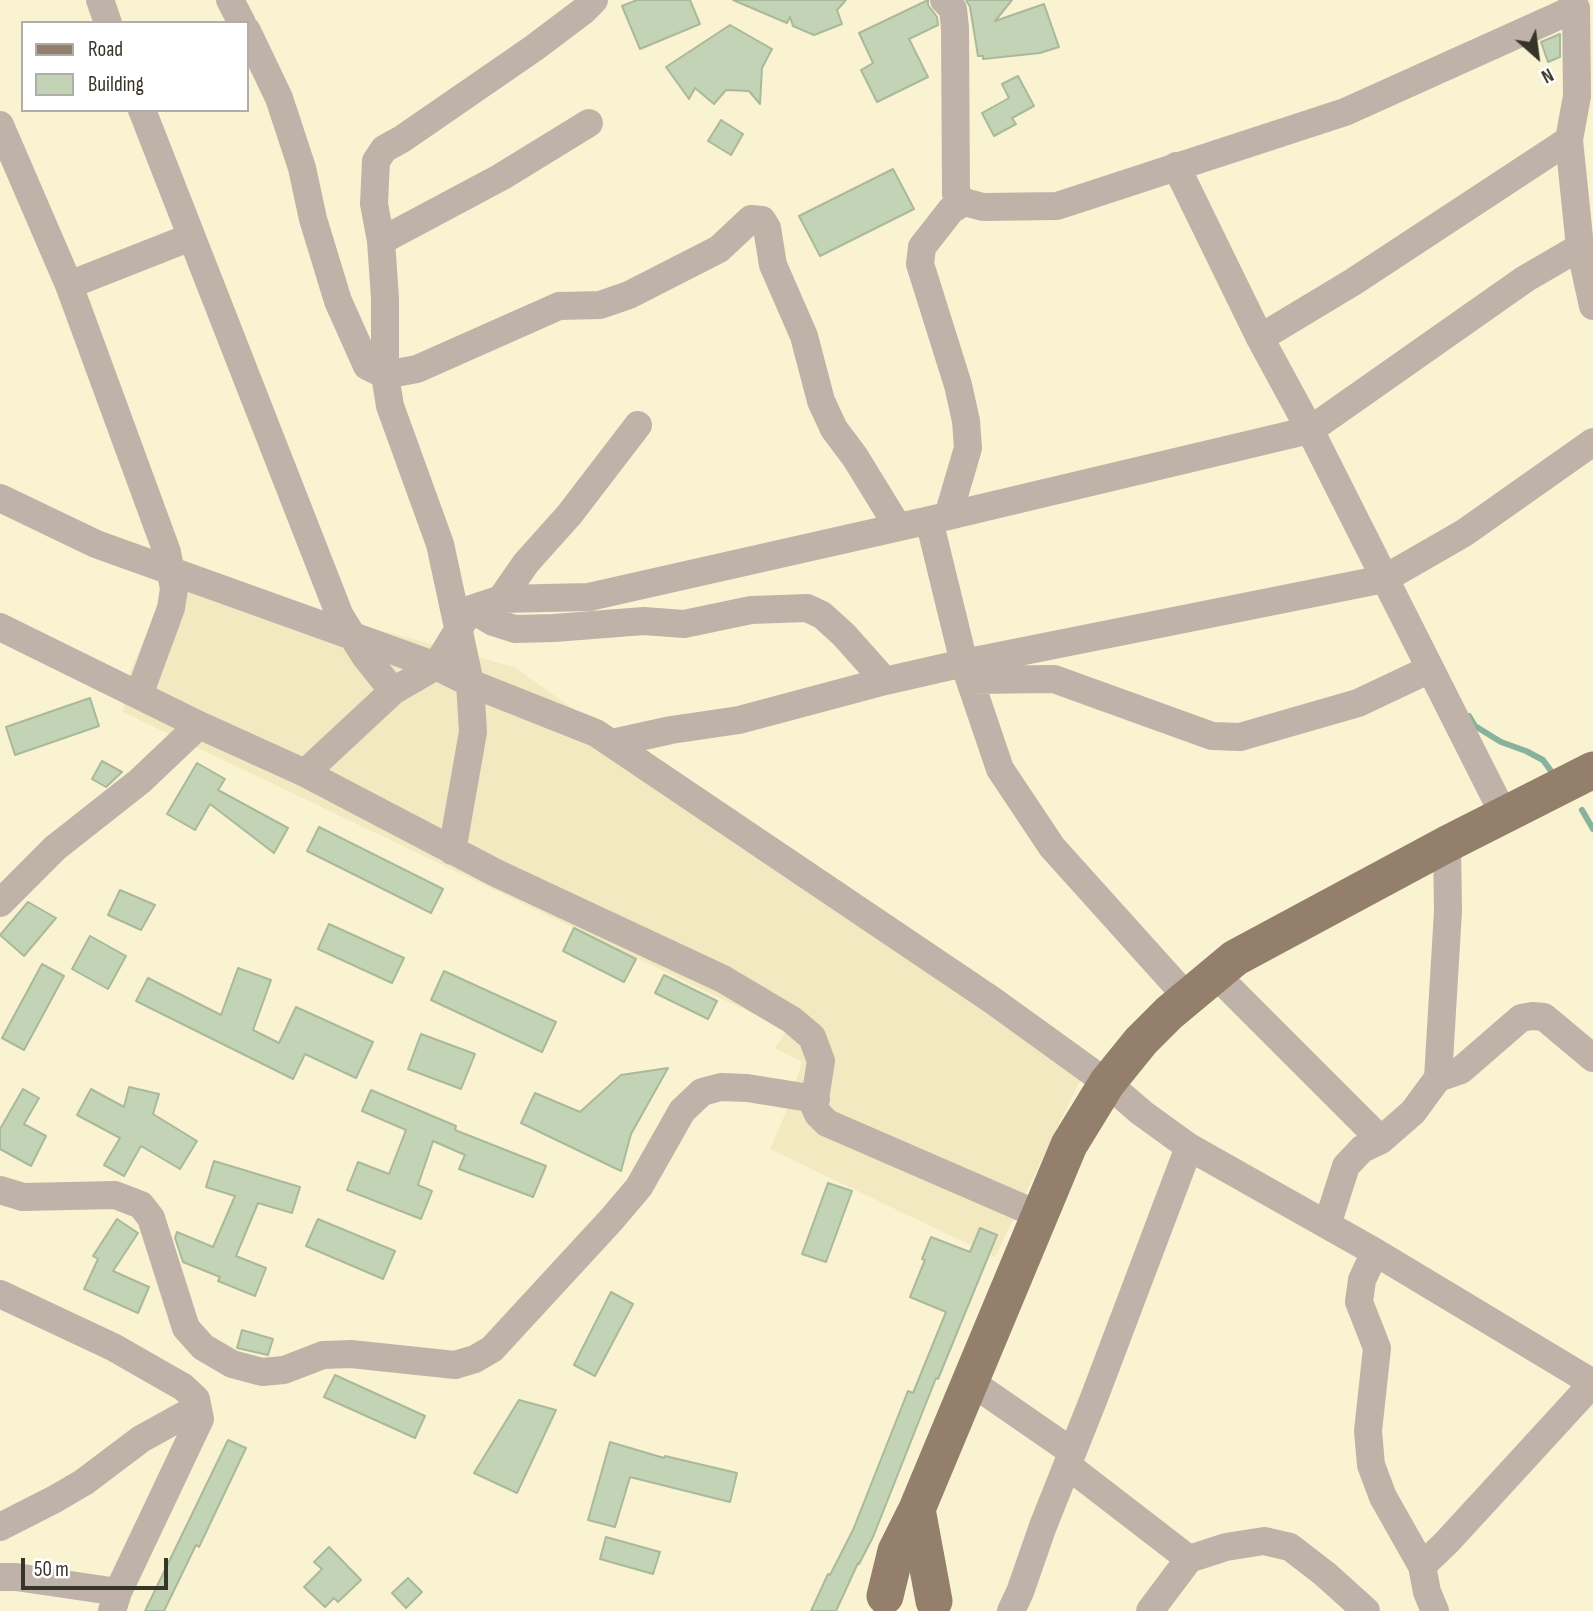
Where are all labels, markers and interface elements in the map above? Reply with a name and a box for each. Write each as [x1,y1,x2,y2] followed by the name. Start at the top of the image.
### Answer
[21,21,248,112] legend
[1502,21,1572,91] north arrow
[88,37,123,62] text: Road
[1537,62,1557,88] text: N
[88,72,144,97] text: Building
[24,1544,172,1588] scale bar
[34,1557,69,1582] text: 50 m

